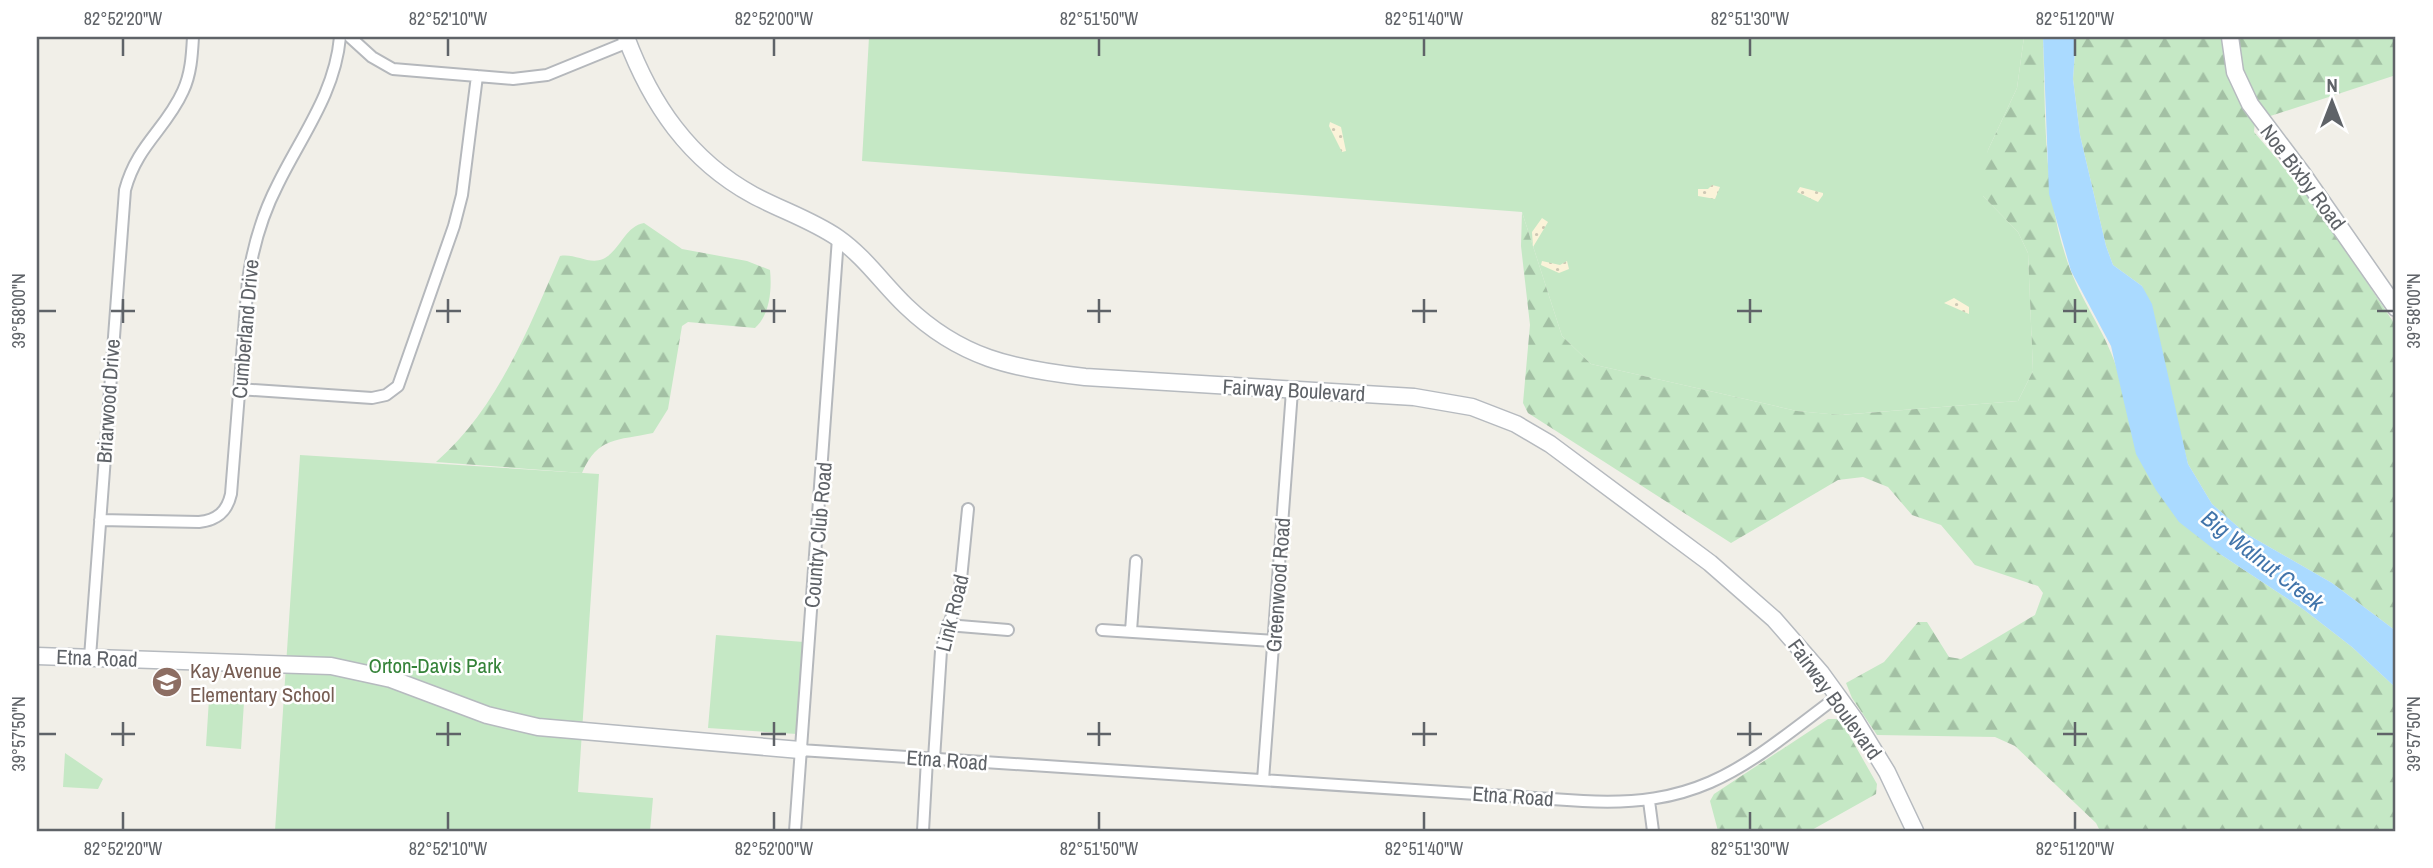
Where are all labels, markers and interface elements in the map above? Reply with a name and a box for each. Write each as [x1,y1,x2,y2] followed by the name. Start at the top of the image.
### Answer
[84,6,162,31] text: 82°52'20"W
[409,6,487,31] text: 82°52'10"W
[735,6,813,31] text: 82°52'00"W
[1060,6,1138,31] text: 82°51'50"W
[1385,6,1463,31] text: 82°51'40"W
[1711,6,1789,31] text: 82°51'30"W
[2036,6,2114,31] text: 82°51'20"W
[2296,66,2366,136] north arrow
[2326,72,2338,98] text: N
[2254,118,2352,236] street label: Noe Bixby Road
[224,258,266,400] street label: Cumberland Drive
[6,273,31,349] text: 39°58'00"N
[2401,273,2426,349] text: 39°58'00"N
[89,338,127,464] street label: Briarwood Drive
[1222,372,1366,408] street label: Fairway Boulevard
[797,461,839,609] street label: Country Club Road
[2195,502,2332,619] water label: Big Walnut Creek
[1259,517,1297,653] street label: Greenwood Road
[928,571,976,655] street label: Link Road
[1781,633,1889,765] street label: Fairway Boulevard
[56,642,138,674] street label: Etna Road
[368,651,502,680] park label: Orton-Davis Park
[190,656,335,709] place label: Kay Avenue Elementary School
[150,665,184,699] school or university icon: Kay Avenue Elementary School
[6,696,31,772] text: 39°57'50"N
[2401,696,2426,772] text: 39°57'50"N
[905,743,989,777] street label: Etna Road
[1471,779,1555,813] street label: Etna Road
[84,836,162,861] text: 82°52'20"W
[409,836,487,861] text: 82°52'10"W
[735,836,813,861] text: 82°52'00"W
[1060,836,1138,861] text: 82°51'50"W
[1385,836,1463,861] text: 82°51'40"W
[1711,836,1789,861] text: 82°51'30"W
[2036,836,2114,861] text: 82°51'20"W

